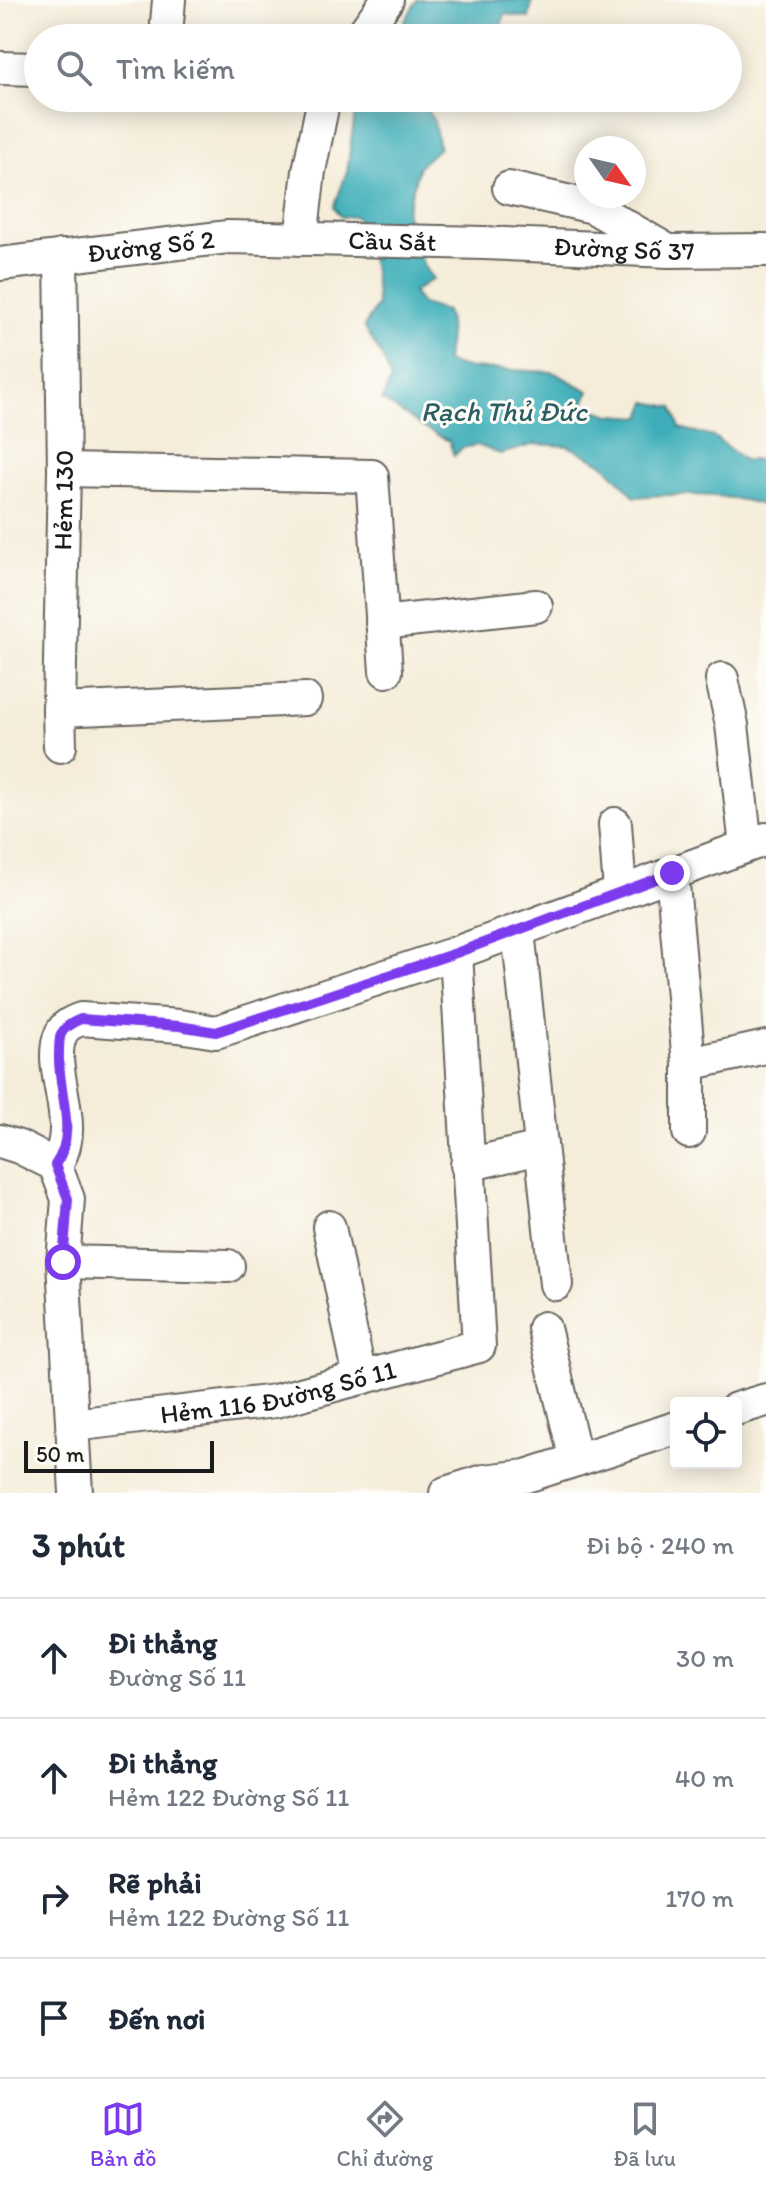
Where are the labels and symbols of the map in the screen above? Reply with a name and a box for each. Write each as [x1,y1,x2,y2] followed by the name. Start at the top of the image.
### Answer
[574,136,646,208] north arrow
[86,223,217,270] street label: Đường Số 2
[348,224,437,258] street label: Cầu Sắt
[553,230,695,267] street label: Đường Số 37
[421,394,588,428] water label: Rạch Thủ Đức
[46,450,80,551] street label: Hẻm 130
[654,855,690,891] route end
[45,1244,81,1280] route start
[158,1353,399,1431] street label: Hẻm 116 Đường Số 11
[24,1437,214,1473] scale bar

